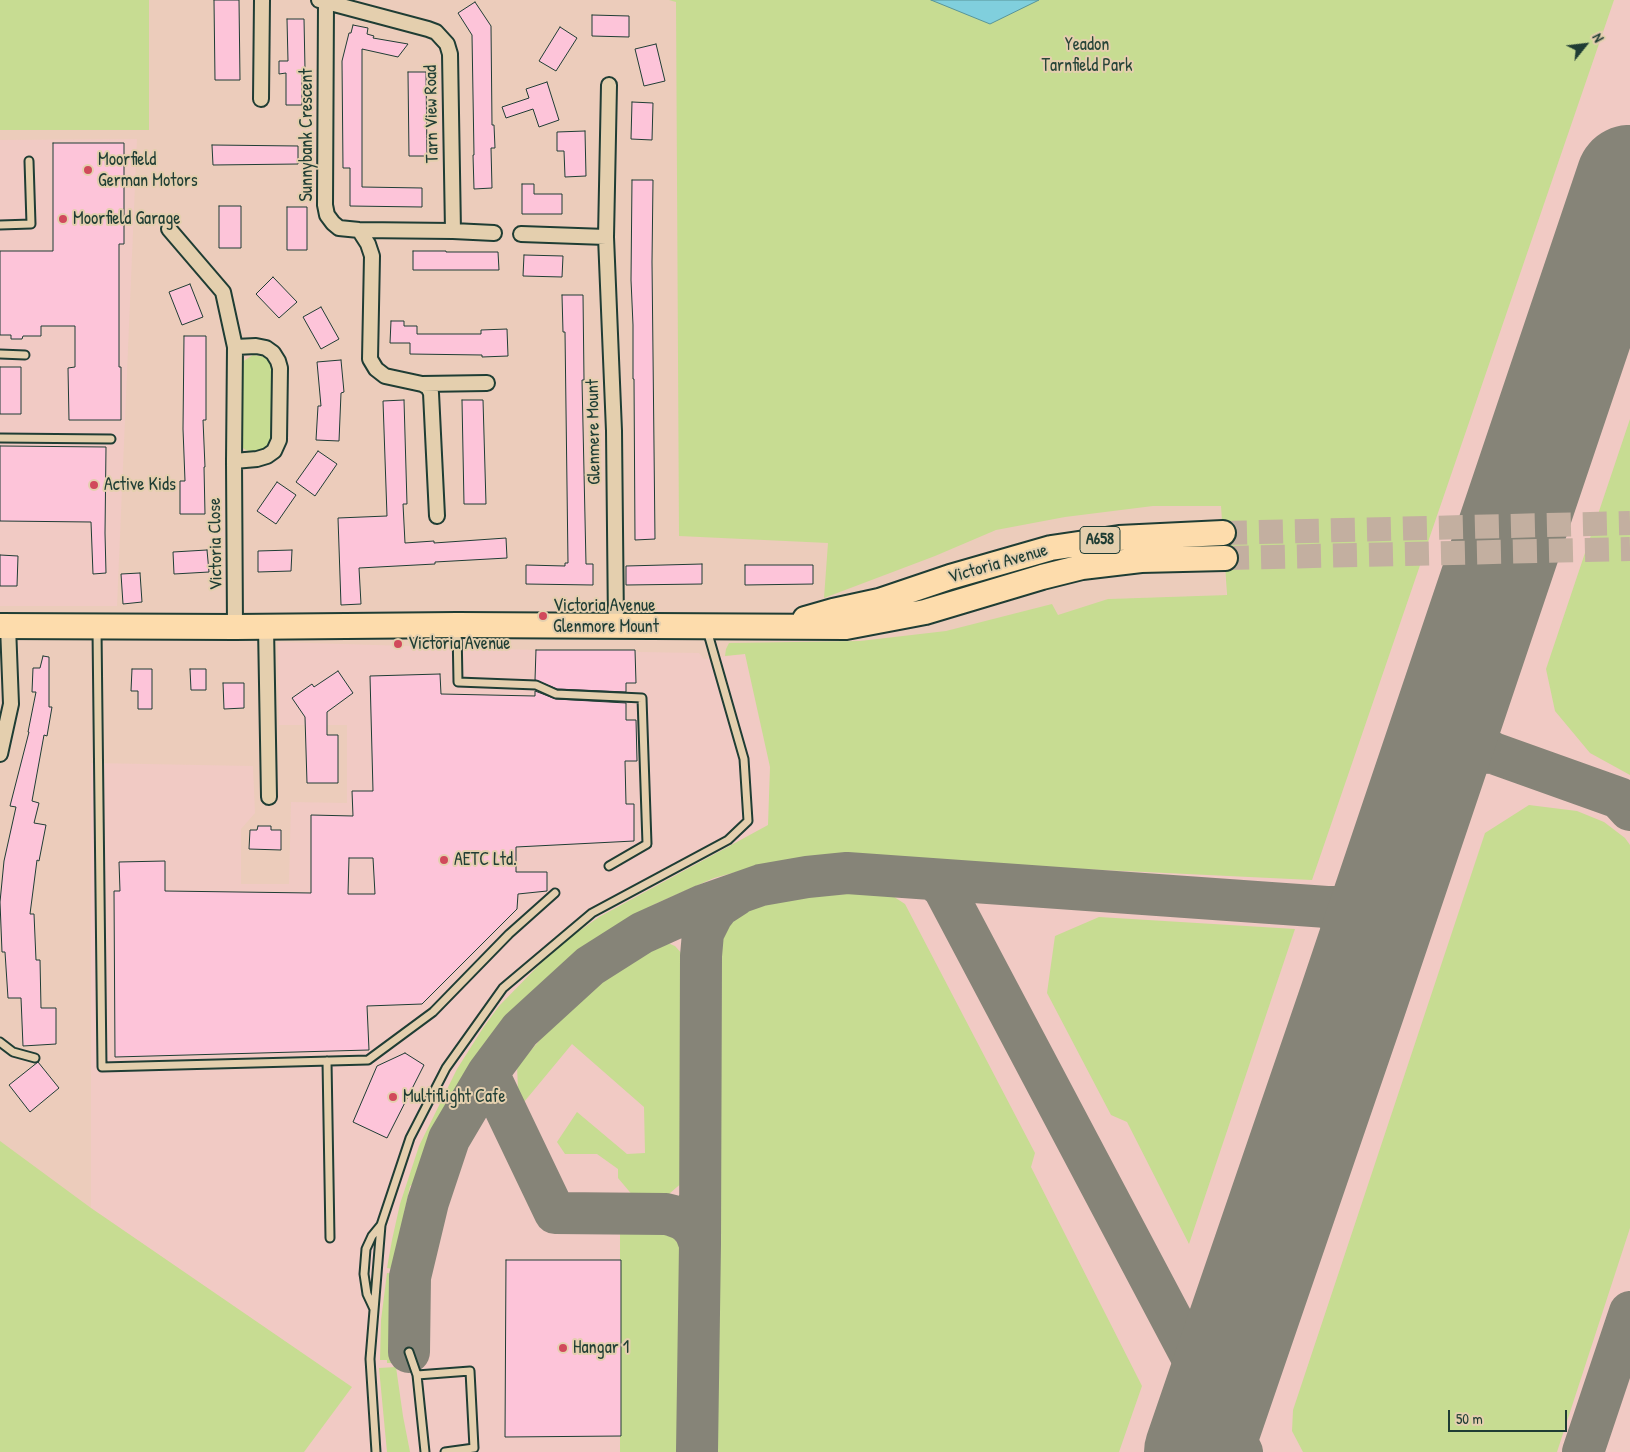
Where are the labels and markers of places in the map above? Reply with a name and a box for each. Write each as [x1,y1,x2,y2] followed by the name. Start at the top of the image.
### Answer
[98,149,198,192] place label: Moorfield German Motors
[82,164,94,176] marker: Moorfield German Motors
[73,208,180,230] place label: Moorfield Garage
[57,213,69,225] marker: Moorfield Garage
[104,474,176,496] place label: Active Kids
[88,479,100,491] marker: Active Kids
[553,595,659,638] place label: Victoria Avenue Glenmore Mount
[537,610,549,622] marker: Victoria Avenue Glenmore Mount
[408,633,510,655] place label: Victoria Avenue
[392,638,404,650] marker: Victoria Avenue
[454,849,517,871] place label: AETC Ltd.
[438,854,450,866] marker: AETC Ltd.
[403,1086,506,1108] place label: Multiflight Cafe
[387,1091,399,1103] marker: Multiflight Cafe
[573,1337,629,1359] place label: Hangar 1
[557,1342,569,1354] marker: Hangar 1

